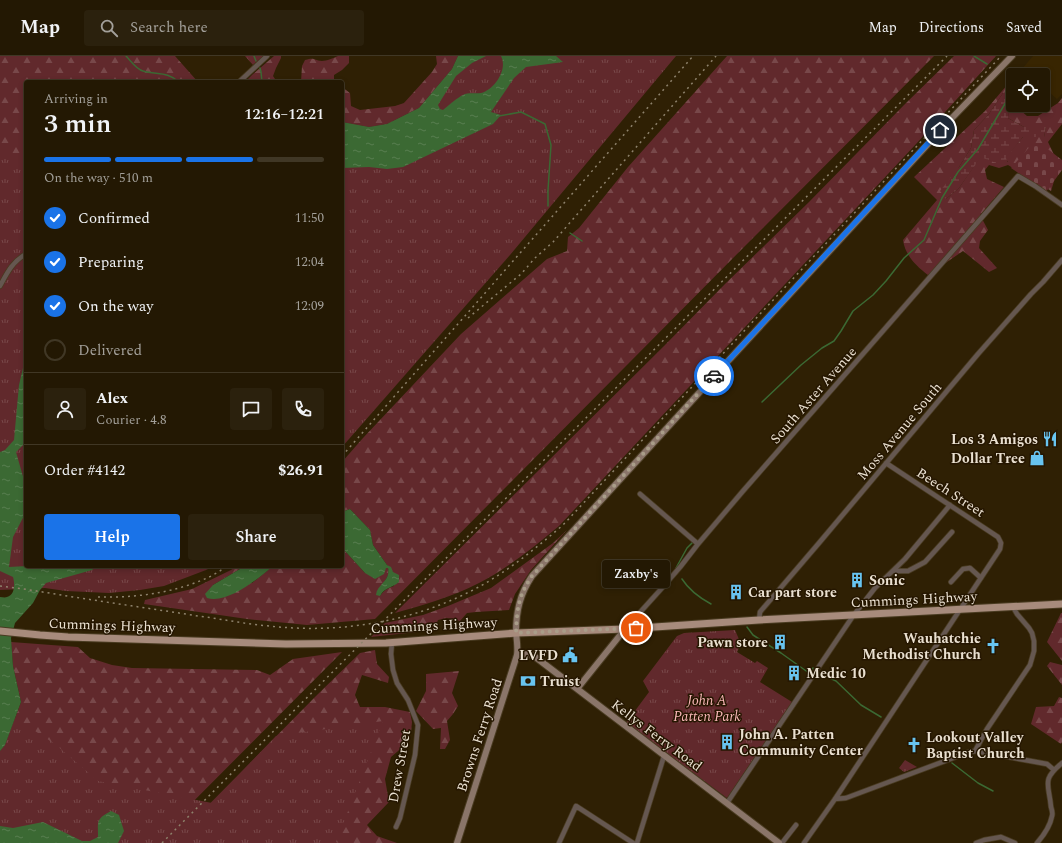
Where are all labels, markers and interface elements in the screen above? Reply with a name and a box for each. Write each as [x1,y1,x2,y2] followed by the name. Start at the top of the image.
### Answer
[84,10,364,46] search box
[20,13,60,42] text: Map
[130,16,208,39] text: Search here
[98,17,120,39] icon: search
[869,17,897,38] text: Map
[919,17,984,38] text: Directions
[1006,17,1042,38] text: Saved
[1006,68,1050,112] map controls
[1006,68,1050,112] button: locate
[44,89,108,109] text: Arriving in
[244,103,324,126] text: 12:16–12:21
[44,104,111,144] text: 3 min
[923,113,957,147] pin
[929,119,951,141] icon: home
[44,168,153,188] text: On the way · 510 m
[44,207,66,229] icon: check
[78,207,150,230] text: Confirmed
[295,208,324,228] text: 11:50
[44,251,66,273] icon: check
[78,251,144,274] text: Preparing
[295,252,324,272] text: 12:04
[44,295,66,317] icon: check
[78,295,153,318] text: On the way
[295,296,324,316] text: 12:09
[78,339,142,362] text: Delivered
[765,342,862,449] street label: South Aster Avenue
[694,356,734,396] courier
[703,365,725,387] icon: car
[852,378,947,485] street label: Moss Avenue South
[96,387,128,410] text: Alex
[44,388,86,430] button: person
[230,388,272,430] button: chat
[282,388,324,430] button: phone
[96,410,166,430] text: Courier · 4.8
[951,429,1038,450] place label: Los 3 Amigos
[1041,430,1059,448] restaurant icon: Los 3 Amigos
[951,448,1025,469] place label: Dollar Tree
[1028,449,1046,467] shop icon: Dollar Tree
[44,459,125,482] text: Order #4142
[278,459,324,482] text: $26.91
[912,462,989,522] street label: Beech Street
[44,514,180,560] button: Help
[188,514,324,560] button: Share
[602,560,670,588] callout: Zaxby's
[614,564,658,584] text: Zaxby's
[869,570,905,591] place label: Sonic
[848,571,866,589] building icon: Sonic
[748,582,837,603] place label: Car part store
[727,583,745,601] building icon: Car part store
[850,586,979,613] street label: Cummings Highway
[619,611,653,645] pin
[370,612,499,639] street label: Cummings Highway
[48,613,177,638] street label: Cummings Highway
[625,617,647,639] icon: bag
[862,628,981,665] place label: Wauhatchie Methodist Church
[697,632,768,653] place label: Pawn store
[771,633,789,651] building icon: Pawn store
[984,637,1002,655] church icon: Wauhatchie Methodist Church
[519,645,558,666] place label: LVFD
[561,646,579,664] public building icon: LVFD
[806,663,866,684] place label: Medic 10
[785,664,803,682] building icon: Medic 10
[540,671,580,692] place label: Truist
[519,672,537,690] bank icon: Truist
[451,675,508,795] street label: Browns Ferry Road
[673,690,741,727] park label: John A Patten Park
[607,694,707,777] street label: Kellys Ferry Road
[739,724,863,761] place label: John A. Patten Community Center
[926,727,1025,764] place label: Lookout Valley Baptist Church
[383,728,416,804] street label: Drew Street
[718,733,736,751] building icon: John A. Patten Community Center
[905,736,923,754] church icon: Lookout Valley Baptist Church

